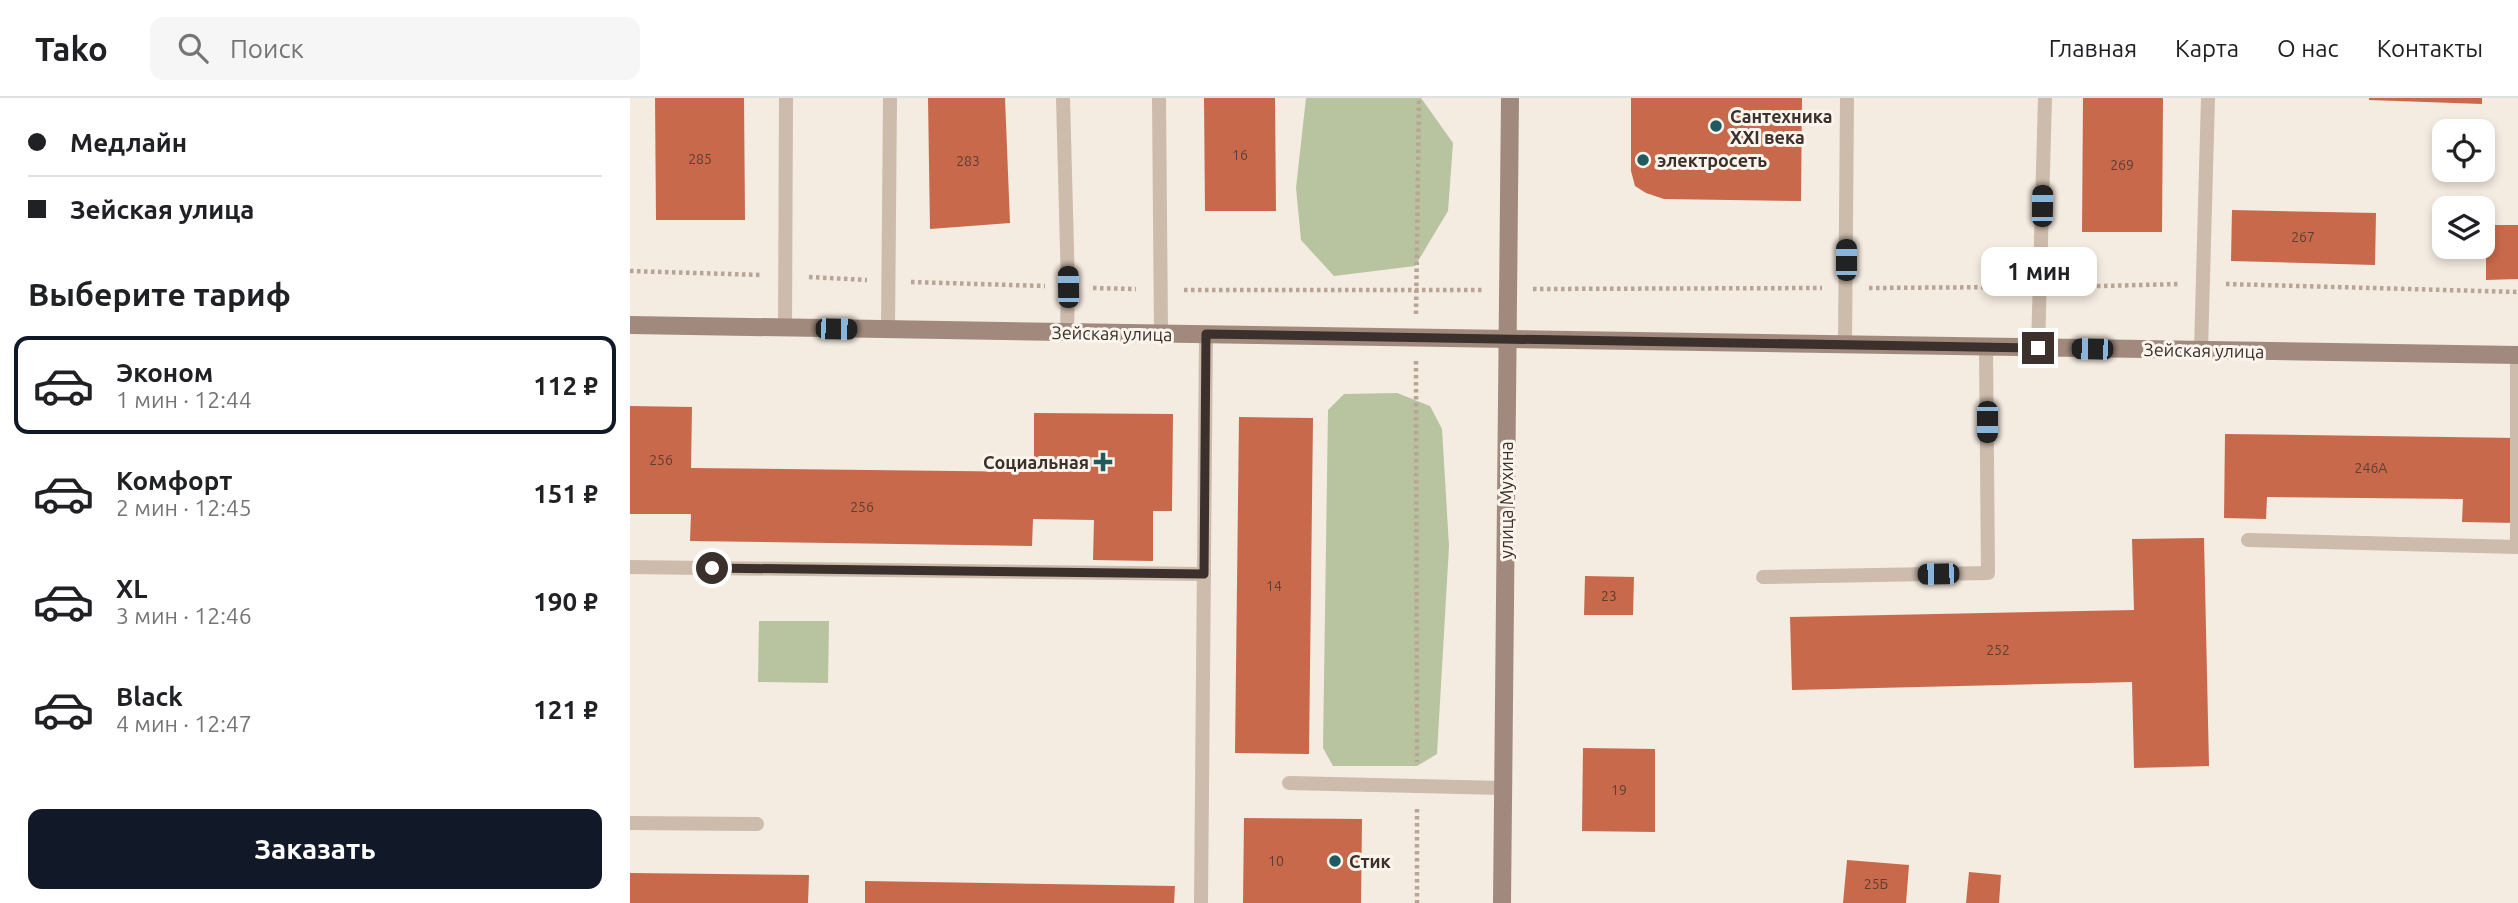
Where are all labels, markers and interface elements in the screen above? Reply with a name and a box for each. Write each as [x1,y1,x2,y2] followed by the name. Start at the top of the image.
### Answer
[150,17,640,80] search box
[174,29,212,67] icon: search
[35,30,108,67] text: Tako
[230,34,304,63] text: Поиск
[2049,35,2137,62] text: Главная
[2175,35,2239,62] text: Карта
[2277,35,2339,62] text: О нас
[2377,35,2483,62] text: Контакты
[1730,106,1833,147] place label: Сантехника XXI века
[1708,118,1724,134] marker: Сантехника XXI века
[2432,119,2495,259] map controls
[2432,119,2495,182] button: locate
[70,128,187,157] text: Медлайн
[1232,147,1248,163] house number: 16
[1657,150,1767,170] place label: электросеть
[688,151,712,167] house number: 285
[1635,152,1651,168] marker: электросеть
[956,153,980,169] house number: 283
[2110,157,2134,173] house number: 269
[2032,185,2053,227] car
[70,195,254,224] text: Зейская улица
[2432,196,2495,259] button: layers
[2291,229,2315,245] house number: 267
[1836,239,1857,281] car
[1980,246,2096,296] callout: 1 мин
[2007,259,2071,284] text: 1 мин
[1058,266,1079,308] car
[28,276,291,312] text: Выберите тариф
[815,318,858,340] car
[1052,322,1172,344] street label: Зейская улица
[2022,332,2054,364] route end
[2071,338,2114,360] car
[2144,339,2264,361] street label: Зейская улица
[32,354,95,417] icon: car
[116,358,213,387] text: Эконом
[533,371,598,400] text: 112 ₽
[116,387,252,412] text: 1 мин · 12:44
[1977,401,1998,443] car
[1496,441,1516,559] street label: улица Мухина
[649,452,673,468] house number: 256
[983,452,1089,472] place label: Социальная
[1095,454,1111,470] marker: Социальная
[2355,460,2387,476] house number: 246А
[32,462,95,525] icon: car
[116,466,232,495] text: Комфорт
[533,479,598,508] text: 151 ₽
[116,495,252,520] text: 2 мин · 12:45
[850,499,874,515] house number: 256
[696,552,728,584] route start
[1917,563,1960,585] car
[32,570,95,633] icon: car
[116,574,147,603] text: XL
[1266,578,1282,594] house number: 14
[533,587,598,616] text: 190 ₽
[1601,588,1617,604] house number: 23
[116,603,252,628] text: 3 мин · 12:46
[1986,642,2010,658] house number: 252
[32,678,95,741] icon: car
[116,682,183,711] text: Black
[533,695,598,724] text: 121 ₽
[116,711,252,736] text: 4 мин · 12:47
[1611,782,1627,798] house number: 19
[28,809,602,889] button: Заказать
[1349,851,1392,871] place label: Стик
[1268,853,1284,869] house number: 10
[1327,853,1343,869] marker: Стик
[1864,876,1888,892] house number: 25Б

